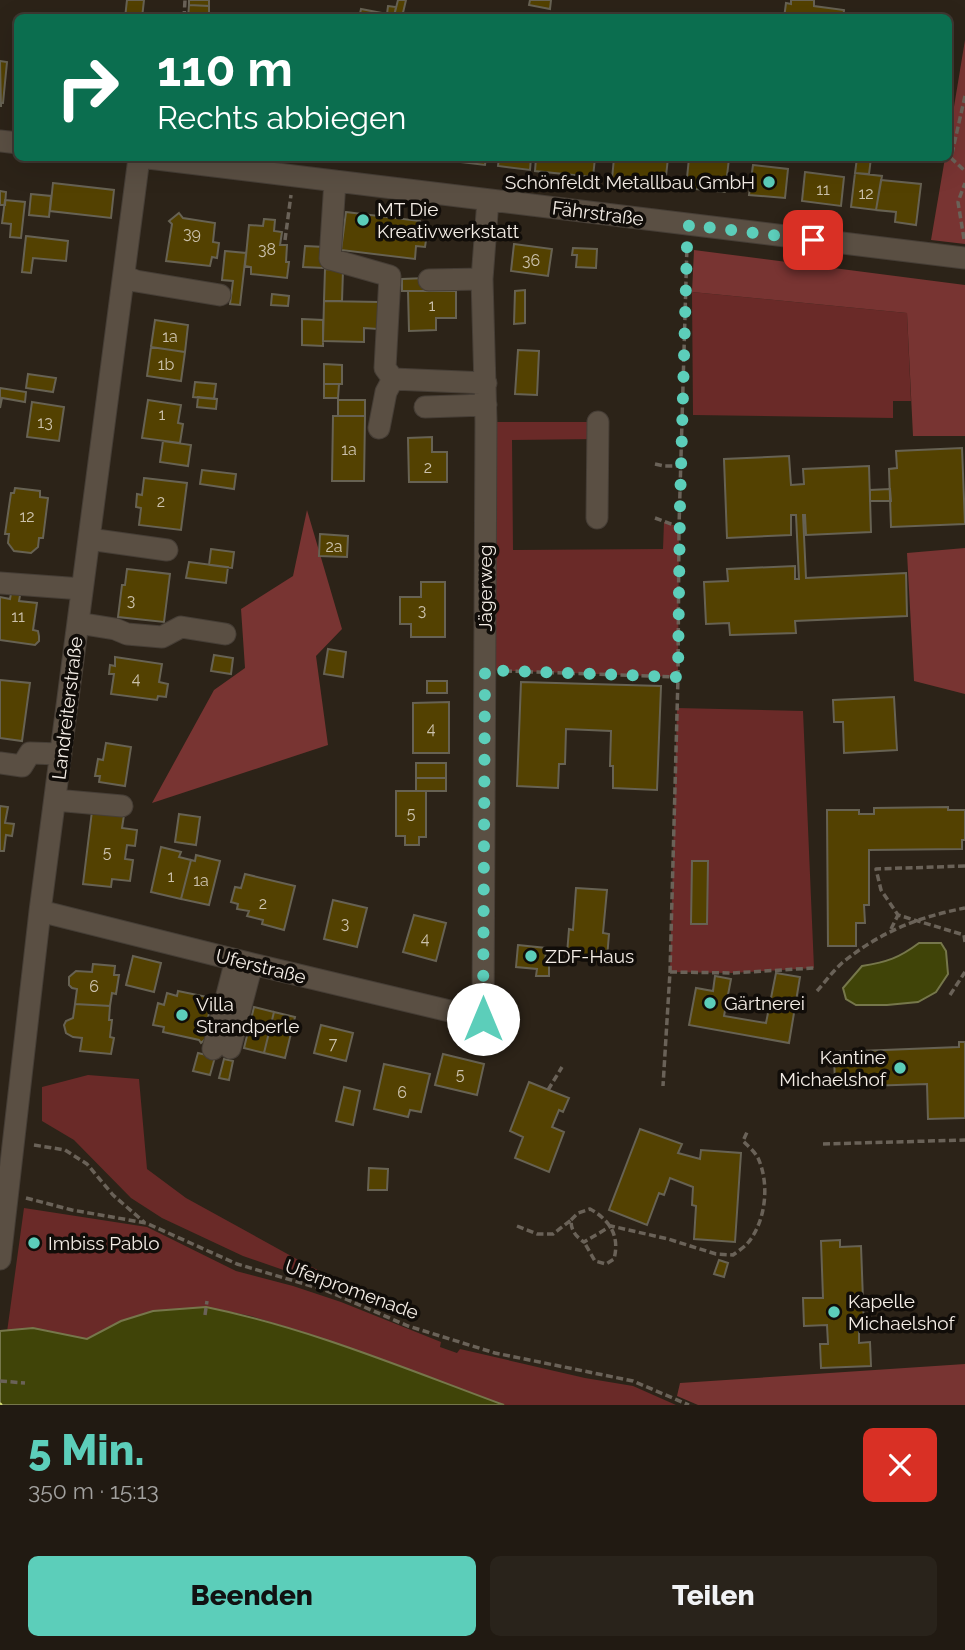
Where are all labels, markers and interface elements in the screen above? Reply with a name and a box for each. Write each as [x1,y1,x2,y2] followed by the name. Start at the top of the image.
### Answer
[157,40,293,97] text: 110 m
[42,42,133,133] icon: right
[157,99,406,136] text: Rechts abbiegen
[505,171,755,193] place label: Schönfeldt Metallbau GmbH
[761,174,777,190] marker: Schönfeldt Metallbau GmbH
[816,180,830,199] house number: 11
[858,184,874,203] house number: 12
[551,196,645,230] street label: Fährstraße
[377,198,520,242] place label: MT Die Kreativwerkstatt
[783,210,843,270] pin
[355,212,371,228] marker: MT Die Kreativwerkstatt
[794,221,832,259] icon: arrive
[183,224,201,243] house number: 39
[258,240,276,259] house number: 38
[522,251,540,270] house number: 36
[429,296,436,315] house number: 1
[162,327,178,346] house number: 1a
[158,355,174,374] house number: 1b
[159,405,166,424] house number: 1
[37,413,53,432] house number: 13
[341,440,357,459] house number: 1a
[424,458,432,477] house number: 2
[157,492,165,511] house number: 2
[19,507,35,526] house number: 12
[325,537,343,556] house number: 2a
[474,545,496,631] street label: Jägerweg
[127,591,135,610] house number: 3
[418,601,426,620] house number: 3
[11,607,25,626] house number: 11
[47,635,87,781] street label: Landreiterstraße
[132,669,141,688] house number: 4
[427,719,436,738] house number: 4
[407,804,416,823] house number: 5
[103,843,112,862] house number: 5
[168,867,175,886] house number: 1
[193,871,209,890] house number: 1a
[259,894,267,913] house number: 2
[341,914,349,933] house number: 3
[421,929,430,948] house number: 4
[214,944,308,988] street label: Uferstraße
[545,945,634,967] place label: ZDF-Haus
[523,948,539,964] marker: ZDF-Haus
[89,977,99,996] house number: 6
[446,982,520,1056] position arrow
[724,992,805,1014] place label: Gärtnerei
[196,993,299,1037] place label: Villa Strandperle
[702,995,718,1011] marker: Gärtnerei
[174,1007,190,1023] marker: Villa Strandperle
[329,1034,338,1053] house number: 7
[779,1046,887,1090] place label: Kantine Michaelshof
[892,1060,908,1076] marker: Kantine Michaelshof
[456,1065,465,1084] house number: 5
[397,1083,407,1102] house number: 6
[48,1232,160,1254] place label: Imbiss Pablo
[26,1235,42,1251] marker: Imbiss Pablo
[282,1255,422,1323] street label: Uferpromenade
[848,1290,955,1334] place label: Kapelle Michaelshof
[826,1304,842,1320] marker: Kapelle Michaelshof
[28,1426,144,1475] text: 5 Min.
[863,1428,937,1502] button: close
[28,1477,159,1504] text: 350 m · 15:13
[28,1556,476,1636] button: Beenden
[490,1556,937,1636] button: Teilen

